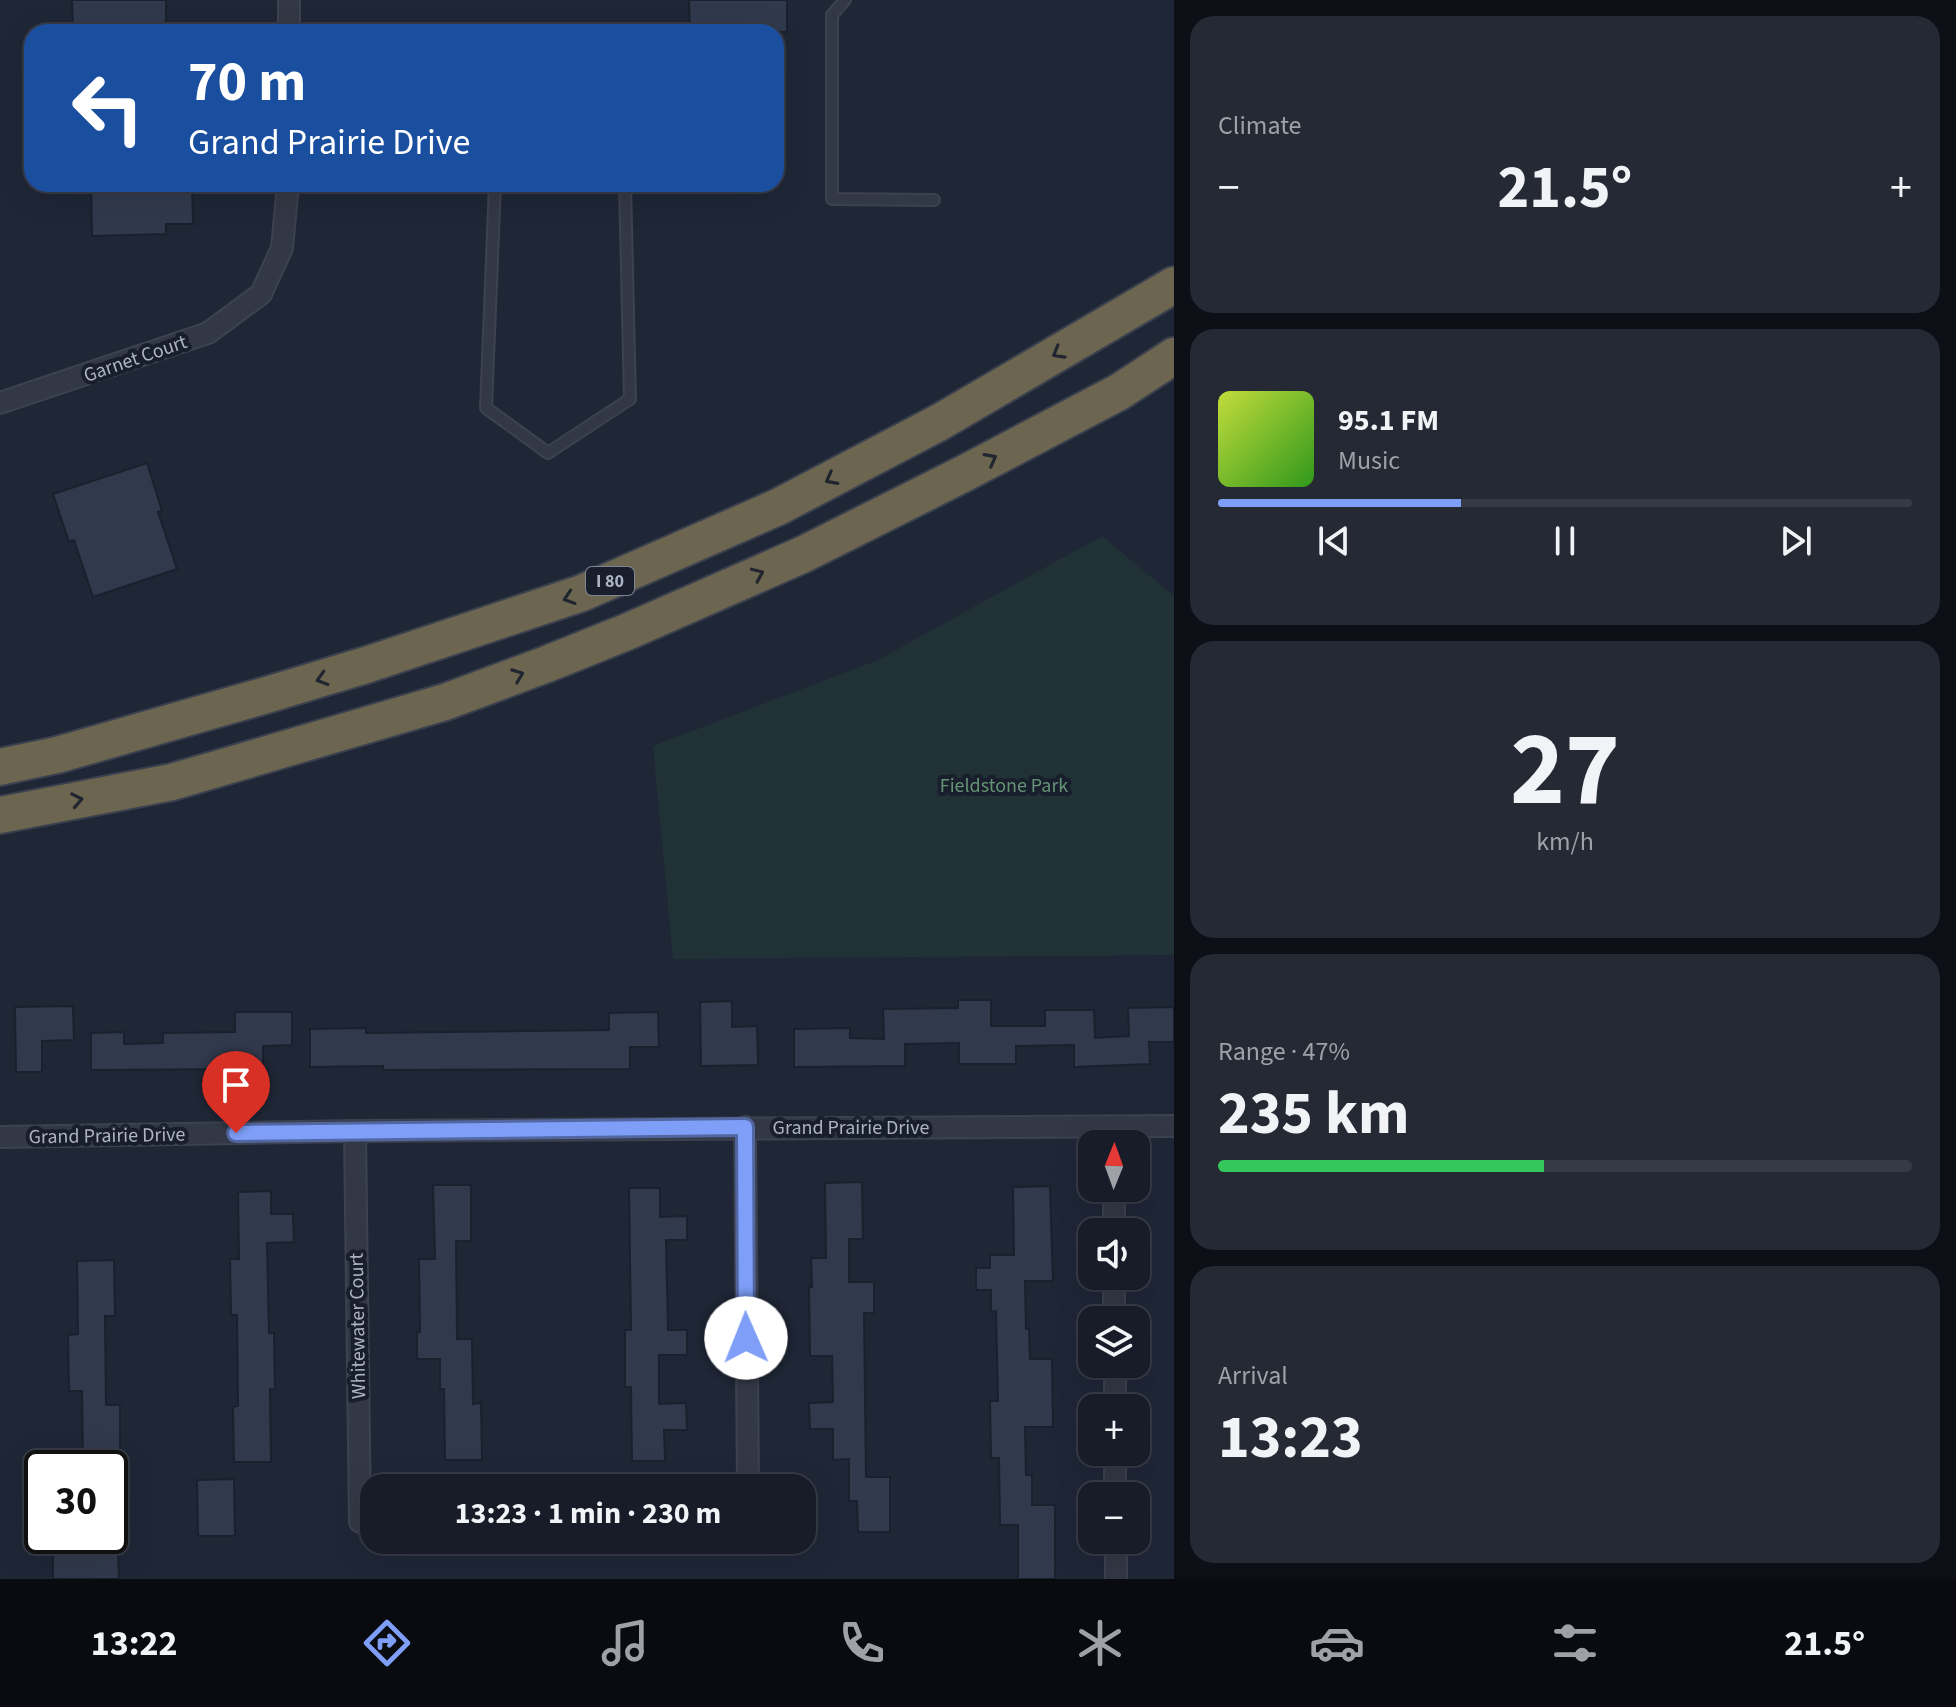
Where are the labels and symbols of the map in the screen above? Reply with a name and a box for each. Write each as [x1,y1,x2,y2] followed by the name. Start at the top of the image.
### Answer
[80,328,191,390] street label: Garnet Court
[1052,343,1067,359] one-way arrow
[983,454,998,469] one-way arrow
[825,469,839,484] one-way arrow
[586,567,634,595] road number: I 80
[750,568,764,584] one-way arrow
[562,588,576,604] one-way arrow
[510,668,524,685] one-way arrow
[315,670,329,686] one-way arrow
[940,772,1068,800] park label: Fieldstone Park
[70,793,83,810] one-way arrow
[202,1051,270,1133] pin
[773,1114,929,1142] street label: Grand Prairie Drive
[28,1121,186,1151] street label: Grand Prairie Drive
[1078,1130,1150,1202] north arrow
[343,1252,373,1399] street label: Whitewater Court
[704,1296,788,1380] position arrow
[24,1450,128,1554] speed limit sign: 30

